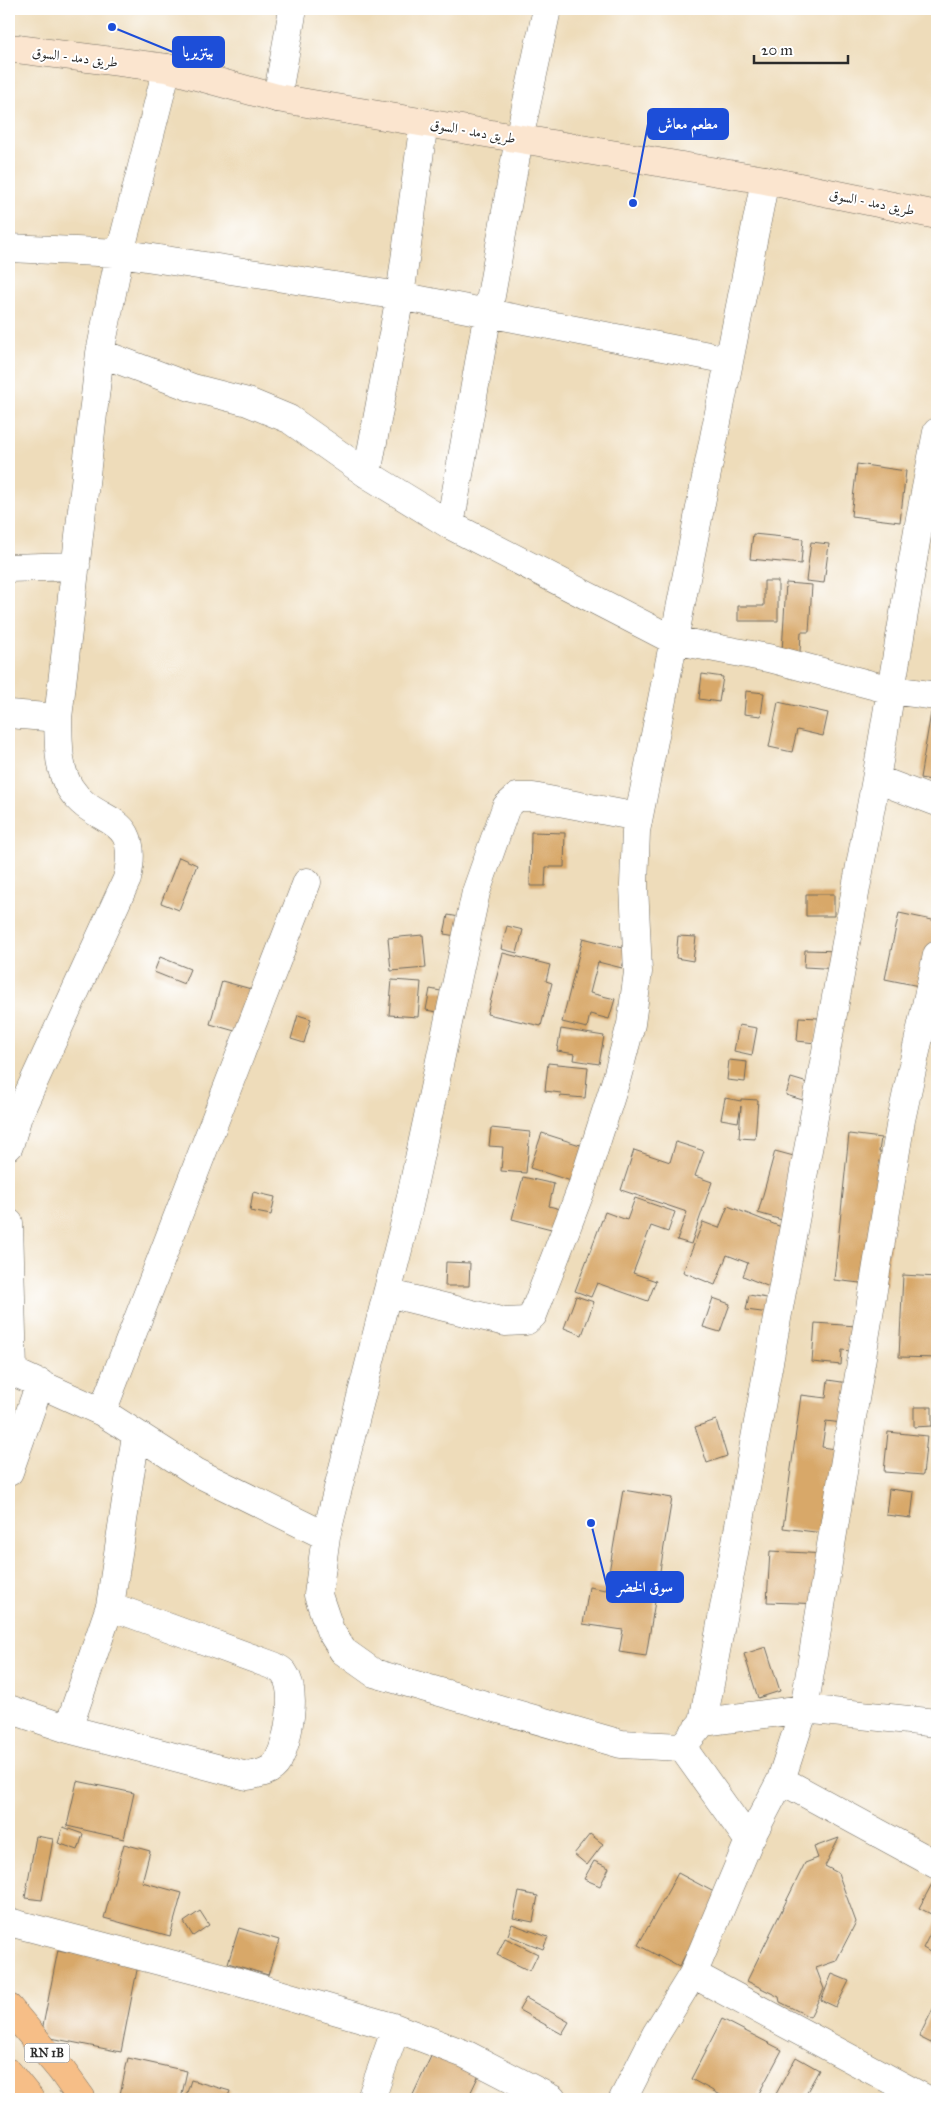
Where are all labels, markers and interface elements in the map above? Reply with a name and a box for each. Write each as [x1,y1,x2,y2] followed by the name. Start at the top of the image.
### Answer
[754,32,847,64] scale bar
[173,37,224,67] callout: بيتزيريا
[761,41,793,59] text: 20 m
[182,43,214,61] text: بيتزيريا
[31,44,119,71] street label: طريق دمد - السوق
[648,109,728,139] callout: مطعم معاش
[658,115,718,138] text: مطعم معاش
[429,116,517,147] street label: طريق دمد - السوق
[828,186,916,219] street label: طريق دمد - السوق
[607,1572,683,1602] callout: سوق الخضر
[615,1578,673,1598] text: سوق الخضر
[24,2044,70,2062] road number: RN 1B

